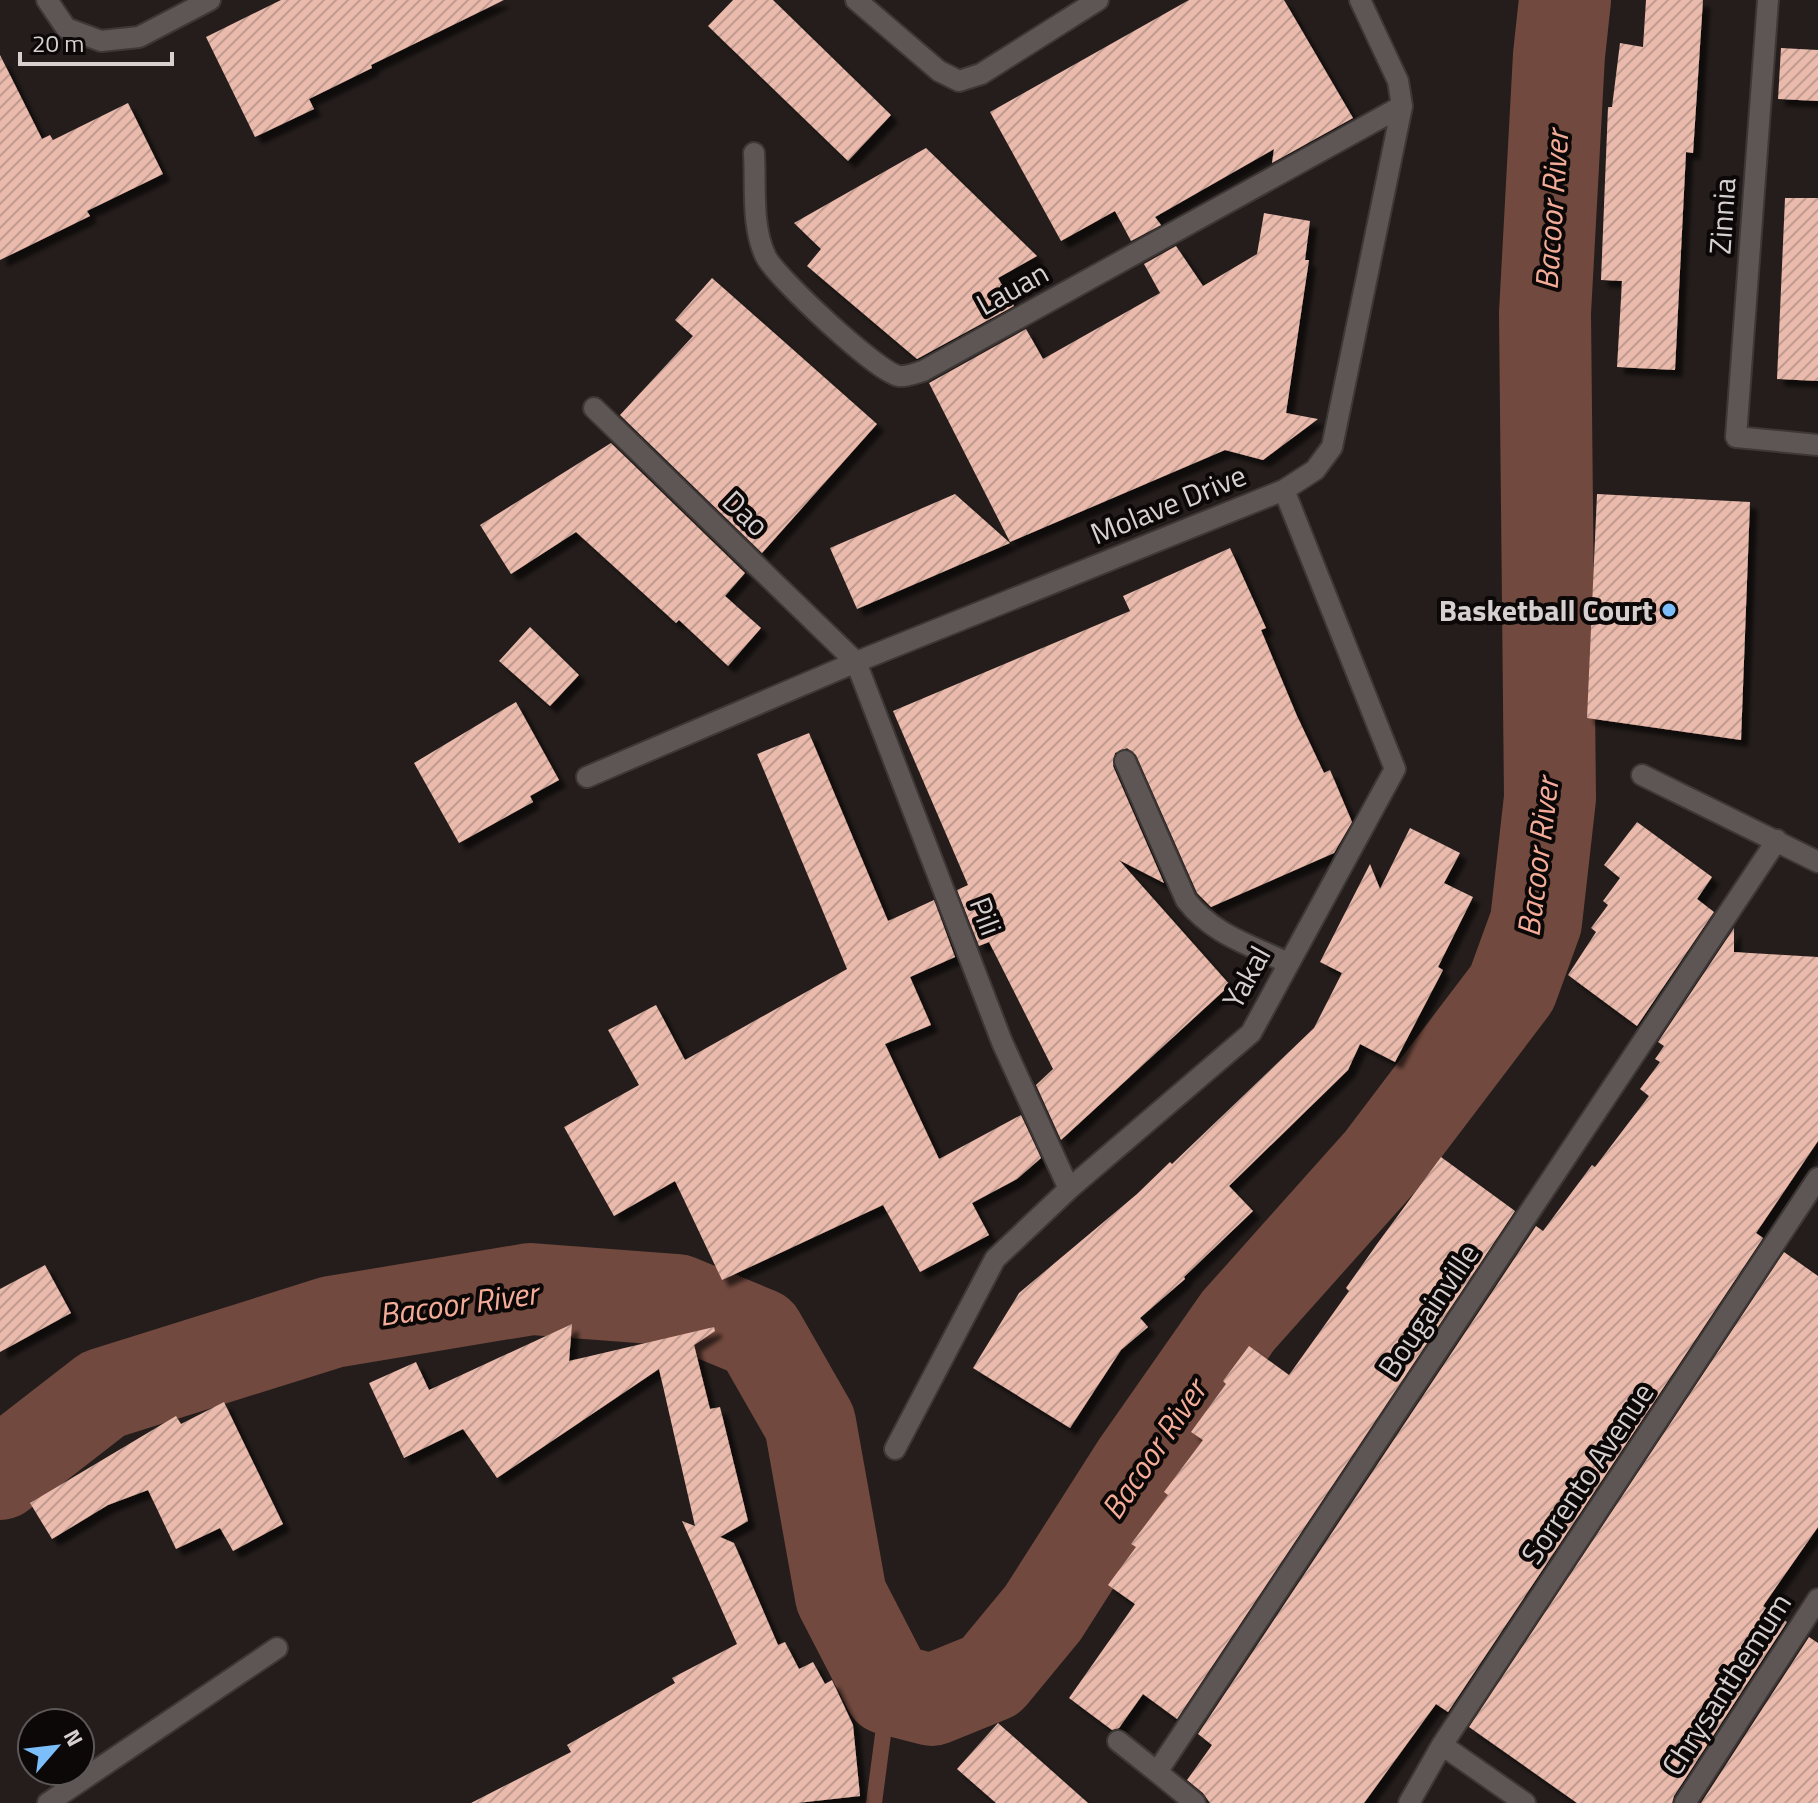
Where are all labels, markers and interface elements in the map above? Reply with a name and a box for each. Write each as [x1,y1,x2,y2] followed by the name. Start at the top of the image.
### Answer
[20,16,172,66] scale bar
[32,25,84,61] text: 20 m
[1521,125,1581,291] water label: Bacoor River
[1696,176,1748,256] street label: Zinnia
[967,249,1057,327] street label: Lauan
[1083,452,1253,556] street label: Molave Drive
[712,479,780,547] street label: Dao
[1439,587,1653,633] place label: Basketball Court
[1660,601,1678,619] marker: Basketball Court
[1503,771,1571,939] water label: Bacoor River
[958,890,1014,942] street label: Pili
[1210,937,1282,1017] street label: Yakal
[1366,1234,1490,1386] street label: Bougainville
[376,1268,544,1338] water label: Bacoor River
[1088,1366,1220,1529] water label: Bacoor River
[1509,1373,1665,1573] street label: Sorrento Avenue
[1650,1583,1802,1785] street label: Chrysanthemum
[16,1707,96,1787] north arrow
[55,1723,92,1752] text: N

